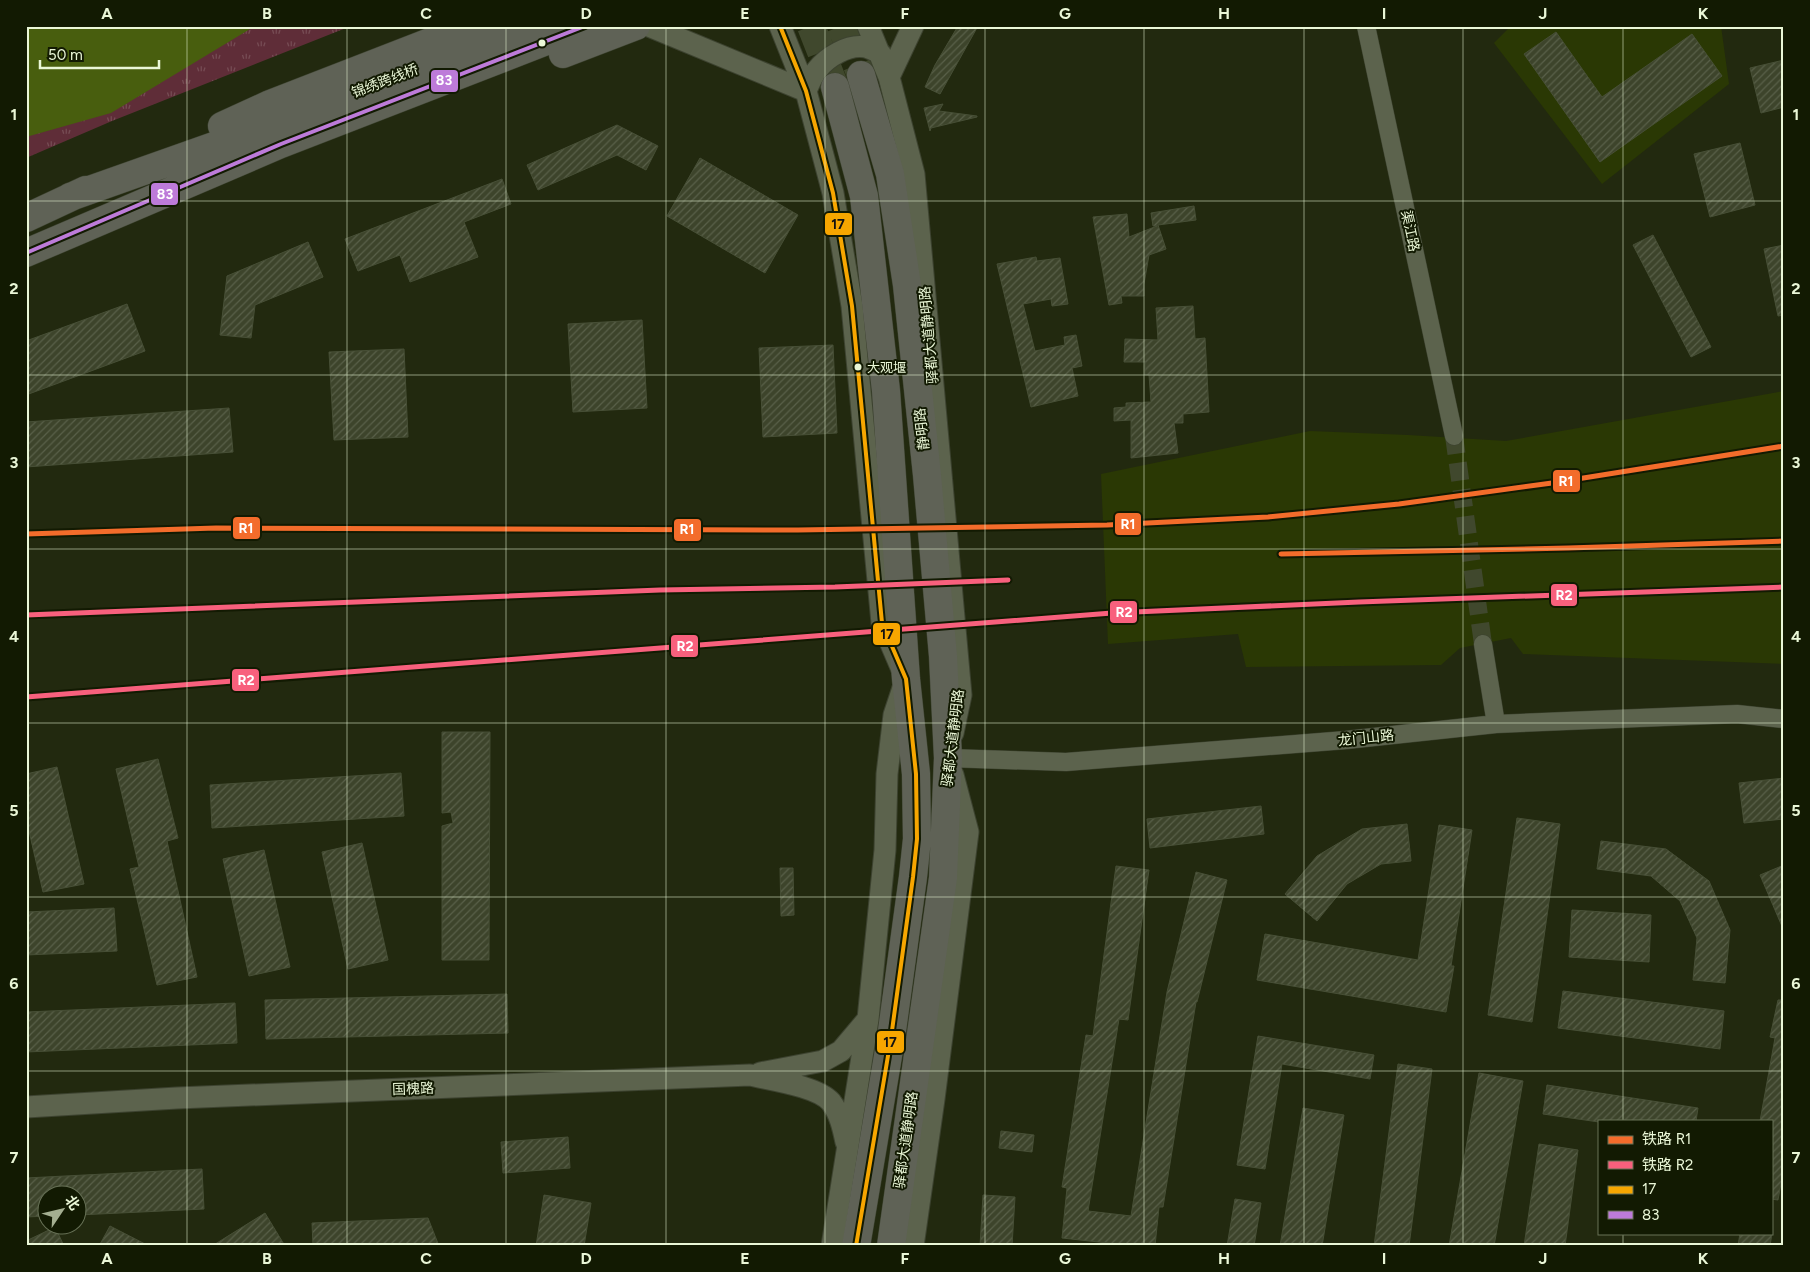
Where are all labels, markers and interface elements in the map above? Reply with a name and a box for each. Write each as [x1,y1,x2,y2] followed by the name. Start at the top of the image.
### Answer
[101,4,113,23] text: A
[262,4,272,23] text: B
[420,4,432,23] text: C
[580,4,592,23] text: D
[740,4,750,23] text: E
[901,4,910,23] text: F
[1059,4,1071,23] text: G
[1218,4,1230,23] text: H
[1382,4,1386,23] text: I
[1539,4,1547,23] text: J
[1698,4,1709,23] text: K
[40,38,159,70] scale bar
[537,38,547,48] unlabelled marker
[48,46,83,64] text: 50 m
[349,61,421,101] street label: 锦绣跨线桥
[430,69,459,93] line badge: 83
[436,72,452,89] text: 83
[11,105,17,124] text: 1
[1793,105,1799,124] text: 1
[150,182,179,206] line badge: 83
[157,186,173,203] text: 83
[1397,209,1423,253] street label: 渠江路
[824,212,853,236] line badge: 17
[831,216,845,233] text: 17
[9,279,19,298] text: 2
[1791,279,1801,298] text: 2
[916,285,942,385] street label: 驿都大道静明路
[867,360,906,375] place label: 大观堰
[853,362,863,372] marker: 大观堰
[911,407,933,451] street label: 静明路
[10,453,19,472] text: 3
[1792,453,1801,472] text: 3
[1552,469,1581,493] line badge: R1
[1559,473,1573,490] text: R1
[1114,512,1142,536] line badge: R1
[232,516,261,540] line badge: R1
[1121,516,1135,533] text: R1
[673,518,702,542] line badge: R1
[239,520,253,537] text: R1
[680,521,694,538] text: R1
[1550,583,1578,607] line badge: R2
[1555,587,1573,604] text: R2
[1109,600,1138,624] line badge: R2
[1115,604,1133,621] text: R2
[872,622,901,646] line badge: 17
[880,626,894,643] text: 17
[9,627,19,646] text: 4
[1791,627,1801,646] text: 4
[670,634,699,658] line badge: R2
[676,638,694,655] text: R2
[231,668,260,692] line badge: R2
[237,672,255,689] text: R2
[939,688,967,788] street label: 驿都大道静明路
[1337,727,1395,749] street label: 龙门山路
[9,801,19,820] text: 5
[1791,801,1801,820] text: 5
[9,974,19,993] text: 6
[1791,974,1801,993] text: 6
[876,1030,905,1054] line badge: 17
[883,1034,897,1051] text: 17
[392,1080,434,1098] street label: 国槐路
[891,1090,921,1190] street label: 驿都大道静明路
[1598,1120,1772,1234] legend
[1642,1130,1691,1148] text: 铁路 R1
[10,1148,19,1167] text: 7
[1792,1148,1801,1167] text: 7
[1642,1156,1693,1174] text: 铁路 R2
[1642,1180,1656,1198] text: 17
[38,1184,88,1234] north arrow
[61,1192,83,1213] text: 北
[1642,1206,1659,1224] text: 83
[101,1249,113,1268] text: A
[262,1249,272,1268] text: B
[420,1249,432,1268] text: C
[580,1249,592,1268] text: D
[740,1249,750,1268] text: E
[901,1249,910,1268] text: F
[1059,1249,1071,1268] text: G
[1218,1249,1230,1268] text: H
[1382,1249,1386,1268] text: I
[1539,1249,1547,1268] text: J
[1698,1249,1709,1268] text: K

